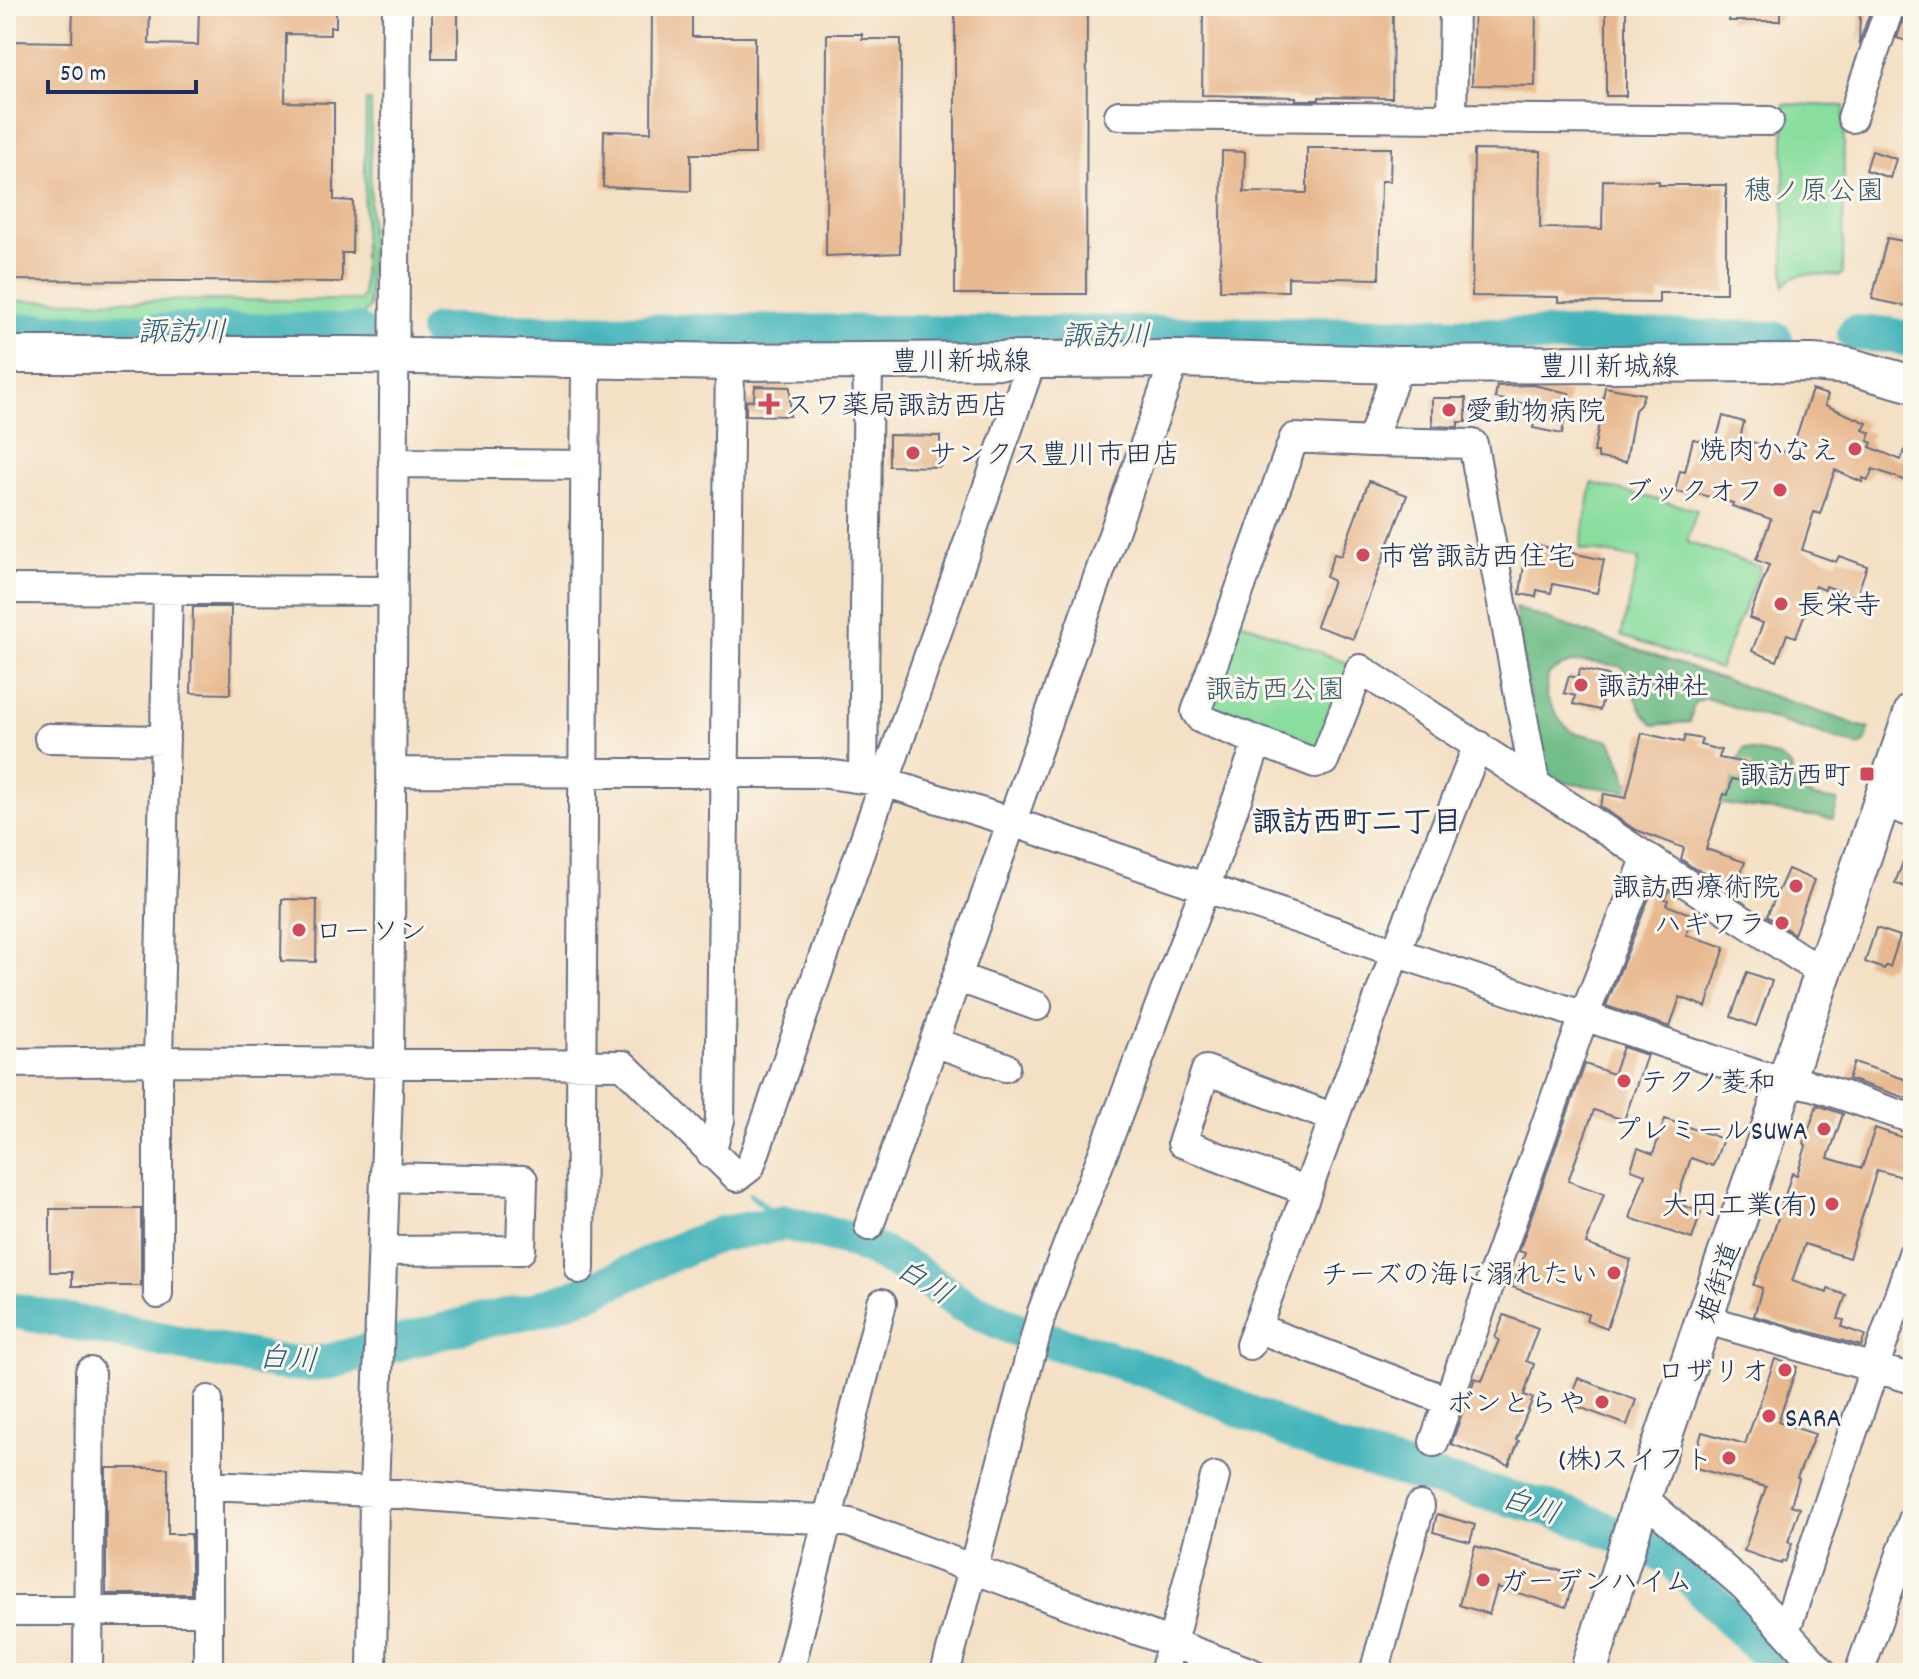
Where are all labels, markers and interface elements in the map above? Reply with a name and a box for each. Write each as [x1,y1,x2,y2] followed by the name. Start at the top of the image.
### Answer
[48,44,196,94] scale bar
[60,58,106,92] text: 50 m
[1744,174,1884,214] park label: 穂ノ原公園
[137,314,227,357] water label: 諏訪川
[1061,318,1151,361] water label: 諏訪川
[891,345,1031,385] street label: 豊川新城線
[1539,350,1679,390] street label: 豊川新城線
[785,389,1009,429] place label: スワ薬局諏訪西店
[760,395,778,413] marker: スワ薬局諏訪西店
[1465,395,1605,435] place label: 愛動物病院
[1440,401,1458,419] marker: 愛動物病院
[1699,434,1839,474] place label: 焼肉かなえ
[929,438,1180,478] place label: サンクス豊川市田店
[1846,440,1864,458] marker: 焼肉かなえ
[904,444,922,462] marker: サンクス豊川市田店
[1624,475,1764,515] place label: ブックオフ
[1771,481,1789,499] marker: ブックオフ
[1379,540,1575,580] place label: 市営諏訪西住宅
[1354,546,1372,564] marker: 市営諏訪西住宅
[1797,589,1881,629] place label: 長栄寺
[1772,595,1790,613] marker: 長栄寺
[1597,670,1709,710] place label: 諏訪神社
[1205,673,1345,713] park label: 諏訪西公園
[1572,676,1590,694] marker: 諏訪神社
[1739,759,1851,799] place label: 諏訪西町
[1858,765,1876,783] marker: 諏訪西町
[1252,804,1462,847] district label: 諏訪西町二丁目
[1612,871,1780,911] place label: 諏訪西療術院
[1787,877,1805,895] marker: 諏訪西療術院
[1654,908,1766,948] place label: ハギワラ
[1773,914,1791,932] marker: ハギワラ
[315,915,427,955] place label: ローソン
[290,921,308,939] marker: ローソン
[1640,1066,1776,1106] place label: テクノ菱和
[1615,1072,1633,1090] marker: テクノ菱和
[1613,1114,1808,1154] place label: プレミールSUWA
[1815,1120,1833,1138] marker: プレミールSUWA
[1662,1189,1816,1229] place label: 大円工業(有)
[1823,1195,1841,1213] marker: 大円工業(有)
[1689,1237,1754,1330] street label: 姫街道
[886,1251,959,1319] water label: 白川
[1320,1258,1598,1298] place label: チーズの海に溺れたい
[1605,1264,1623,1282] marker: チーズの海に溺れたい
[256,1339,319,1386] water label: 白川
[1657,1355,1769,1395] place label: ロザリオ
[1776,1361,1794,1379] marker: ロザリオ
[1446,1387,1586,1427] place label: ボンとらや
[1593,1393,1611,1411] marker: ボンとらや
[1785,1401,1842,1441] place label: SARA
[1760,1407,1778,1425] marker: SARA
[1559,1443,1713,1483] place label: (株)スイフト
[1720,1449,1738,1467] marker: (株)スイフト
[1494,1480,1565,1539] water label: 白川
[1499,1565,1693,1605] place label: ガーデンハイム
[1474,1571,1492,1589] marker: ガーデンハイム

